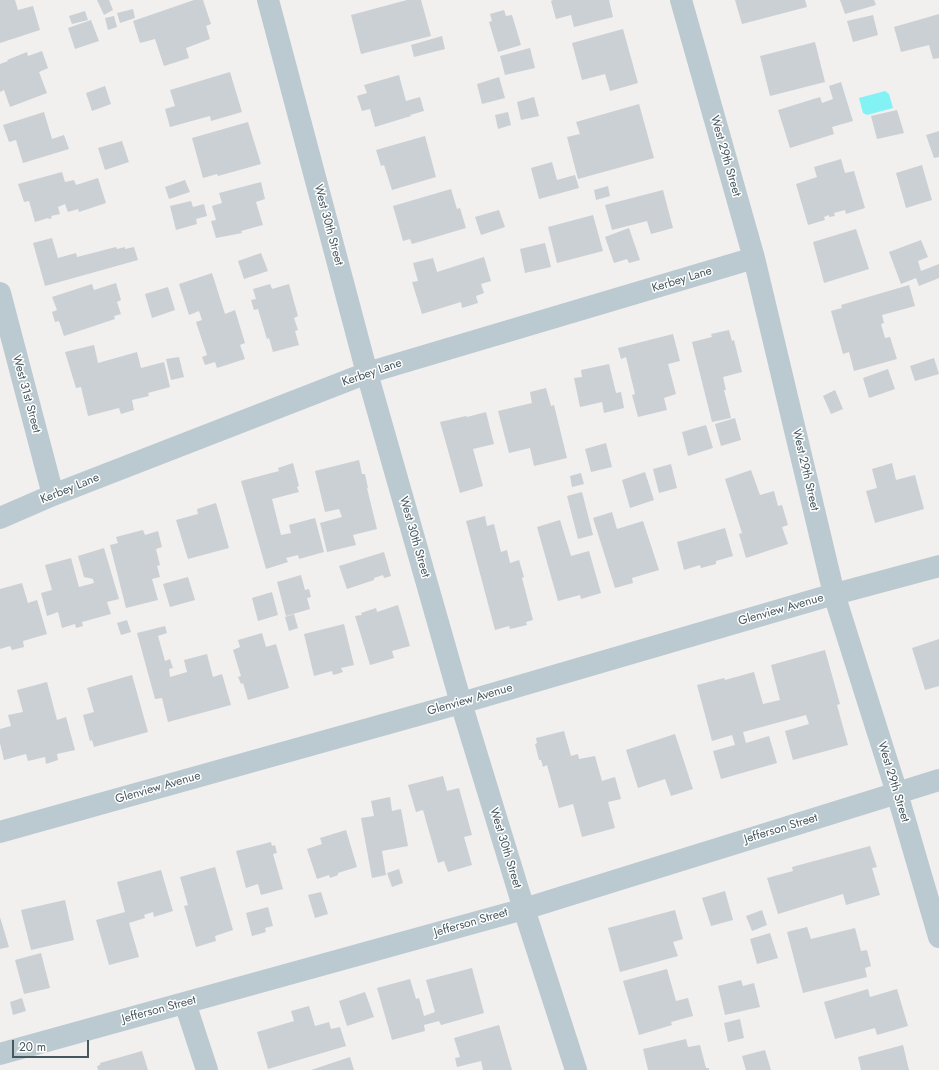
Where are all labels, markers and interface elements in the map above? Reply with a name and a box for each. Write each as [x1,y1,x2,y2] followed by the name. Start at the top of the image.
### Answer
[707,114,743,198] street label: West 29th Street
[310,183,346,267] street label: West 30th Street
[650,264,714,296] street label: Kerbey Lane
[9,353,43,435] street label: West 31st Street
[340,356,404,390] street label: Kerbey Lane
[789,428,821,512] street label: West 29th Street
[39,471,101,507] street label: Kerbey Lane
[396,495,432,579] street label: West 30th Street
[737,591,825,629] street label: Glenview Avenue
[426,681,514,719] street label: Glenview Avenue
[874,740,912,824] street label: West 29th Street
[114,769,202,807] street label: Glenview Avenue
[486,806,524,890] street label: West 30th Street
[742,811,820,847] street label: Jefferson Street
[432,906,510,940] street label: Jefferson Street
[120,993,198,1027] street label: Jefferson Street
[14,1032,91,1058] scale bar
[19,1038,46,1056] text: 20 m

